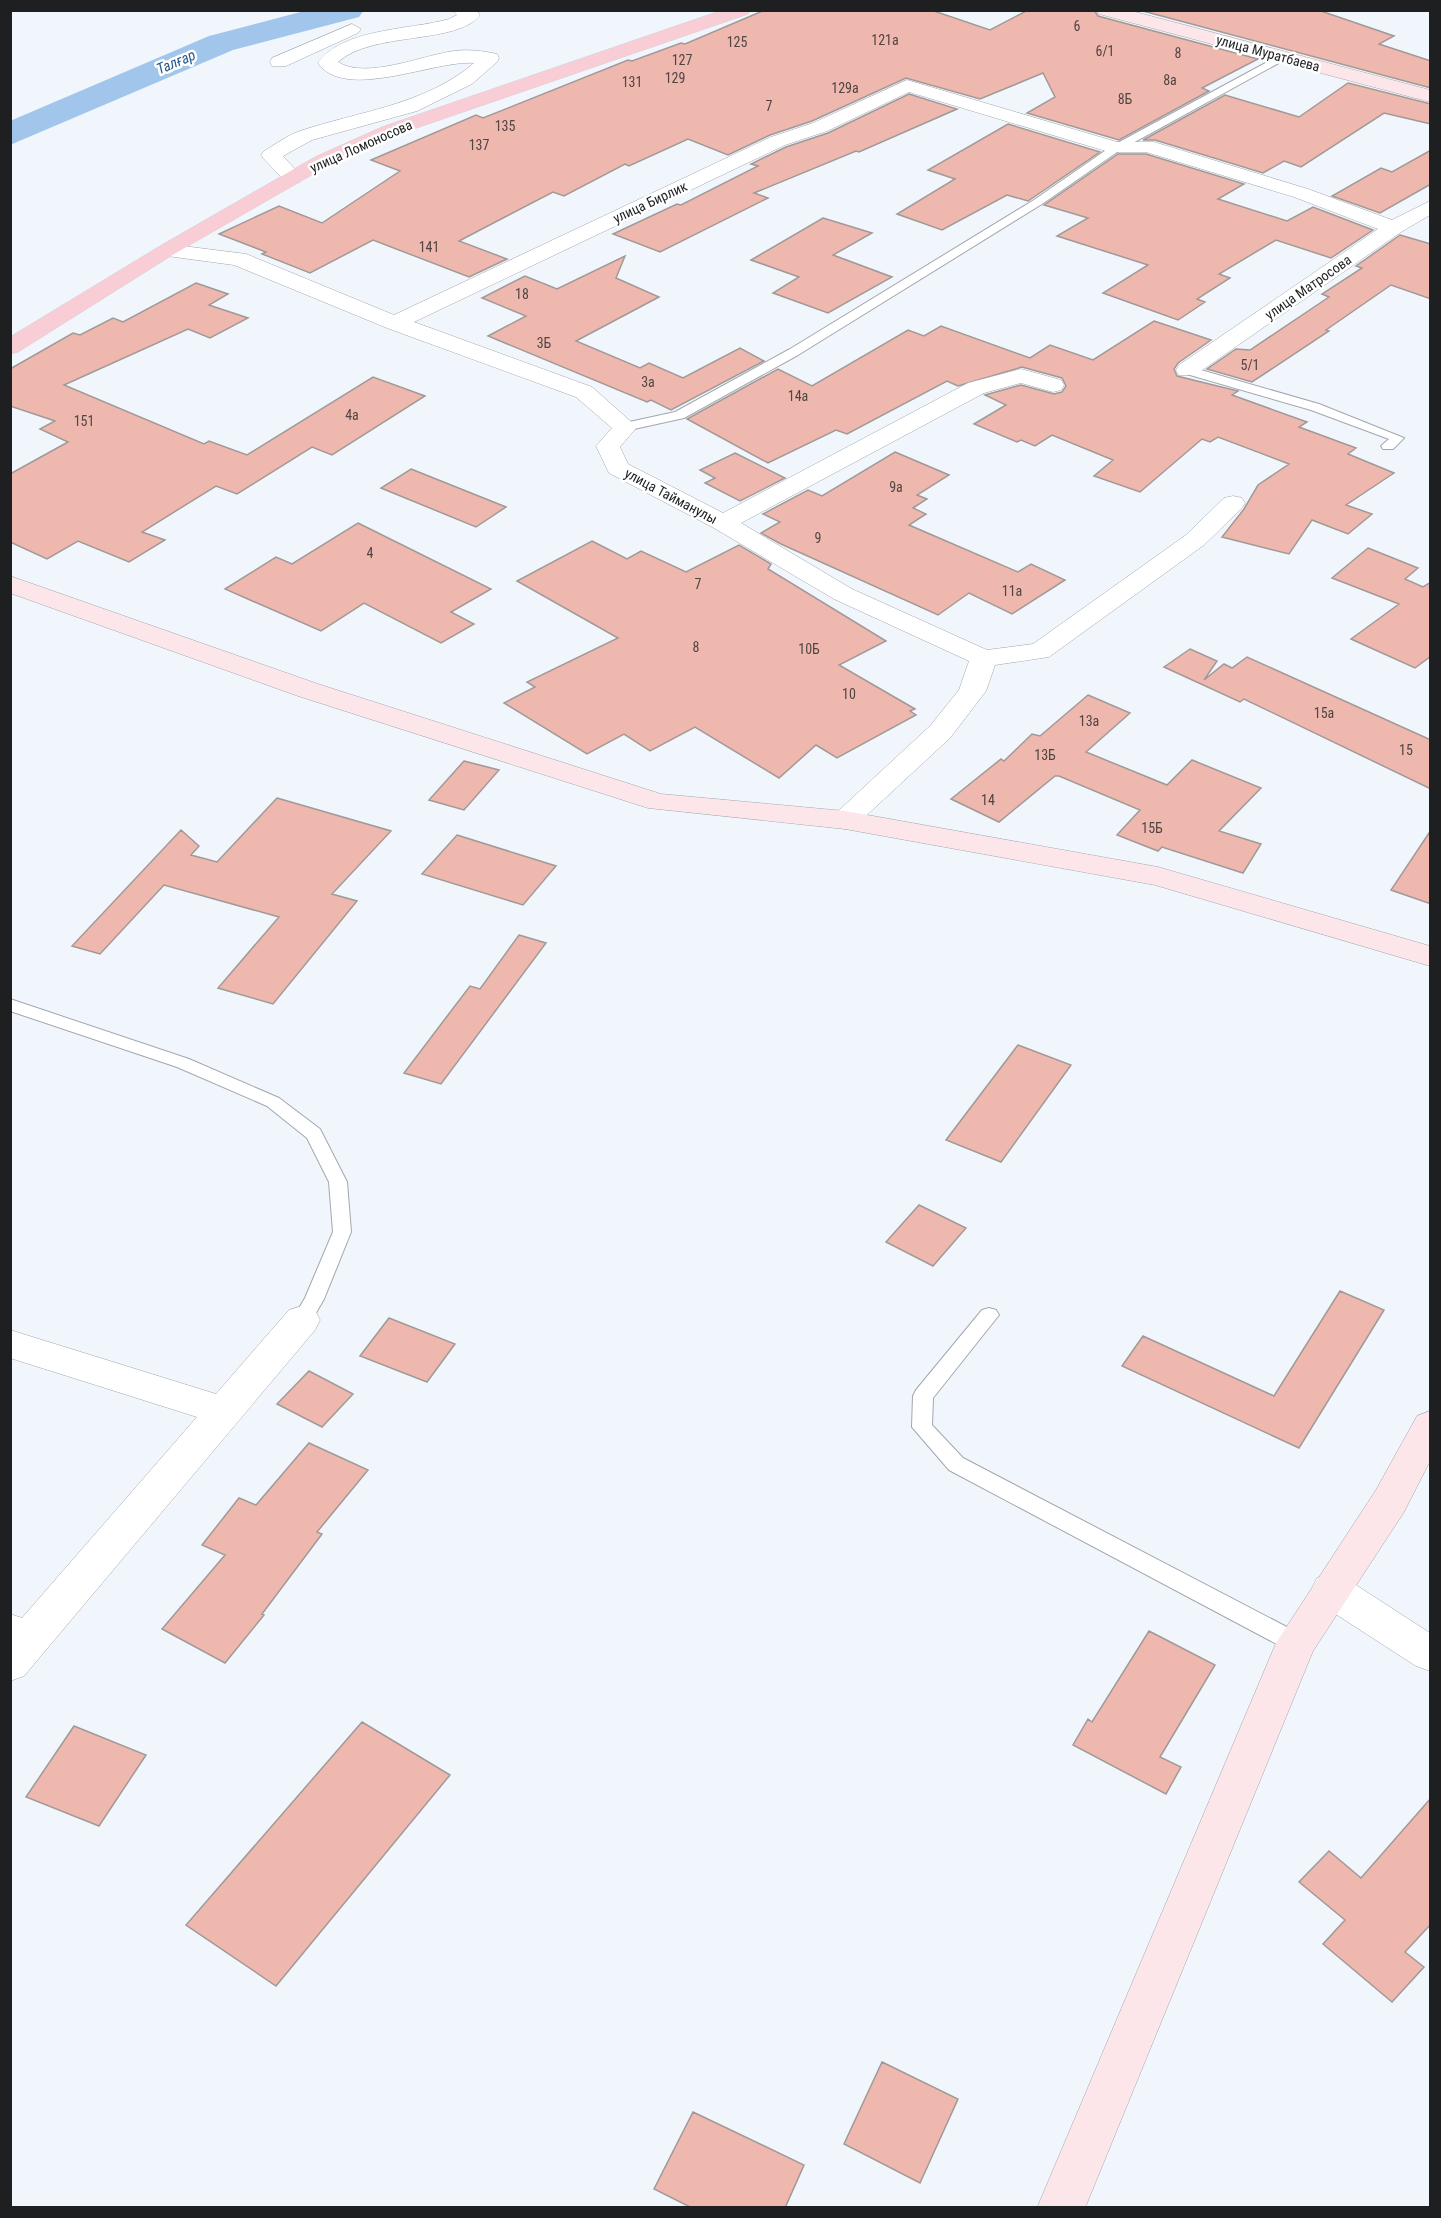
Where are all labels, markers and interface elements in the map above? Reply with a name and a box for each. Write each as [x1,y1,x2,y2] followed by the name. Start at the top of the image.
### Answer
[1074,18,1081,34] house number: 6
[1214,31,1322,75] street label: улица Муратбаева
[871,32,899,48] house number: 121а
[727,34,747,50] house number: 125
[1095,43,1115,59] house number: 6/1
[1175,45,1182,61] house number: 8
[154,46,198,78] water label: Талғар
[672,52,692,68] house number: 127
[665,70,685,86] house number: 129
[1163,72,1177,88] house number: 8а
[622,74,642,90] house number: 131
[831,80,859,96] house number: 129а
[1118,91,1133,107] house number: 8Б
[766,98,773,114] house number: 7
[307,116,415,176] street label: улица Ломоносова
[495,118,515,134] house number: 135
[469,137,489,153] house number: 137
[610,178,690,226] street label: улица Бирлик
[419,239,439,255] house number: 141
[1262,251,1354,323] street label: улица Матросова
[515,286,529,302] house number: 18
[537,335,552,351] house number: 3Б
[1240,357,1260,373] house number: 5/1
[641,374,655,390] house number: 3а
[788,388,808,404] house number: 14а
[345,407,359,423] house number: 4а
[74,413,94,429] house number: 151
[622,465,720,527] street label: улица Тайманулы
[889,479,903,495] house number: 9а
[815,530,821,546] house number: 9
[367,545,374,561] house number: 4
[695,576,702,592] house number: 7
[1002,583,1022,599] house number: 11а
[693,639,700,655] house number: 8
[798,641,820,657] house number: 10Б
[842,686,856,702] house number: 10
[1314,705,1334,721] house number: 15а
[1079,713,1099,729] house number: 13а
[1399,742,1413,758] house number: 15
[1034,747,1056,763] house number: 13Б
[981,792,995,808] house number: 14
[1141,820,1163,836] house number: 15Б

